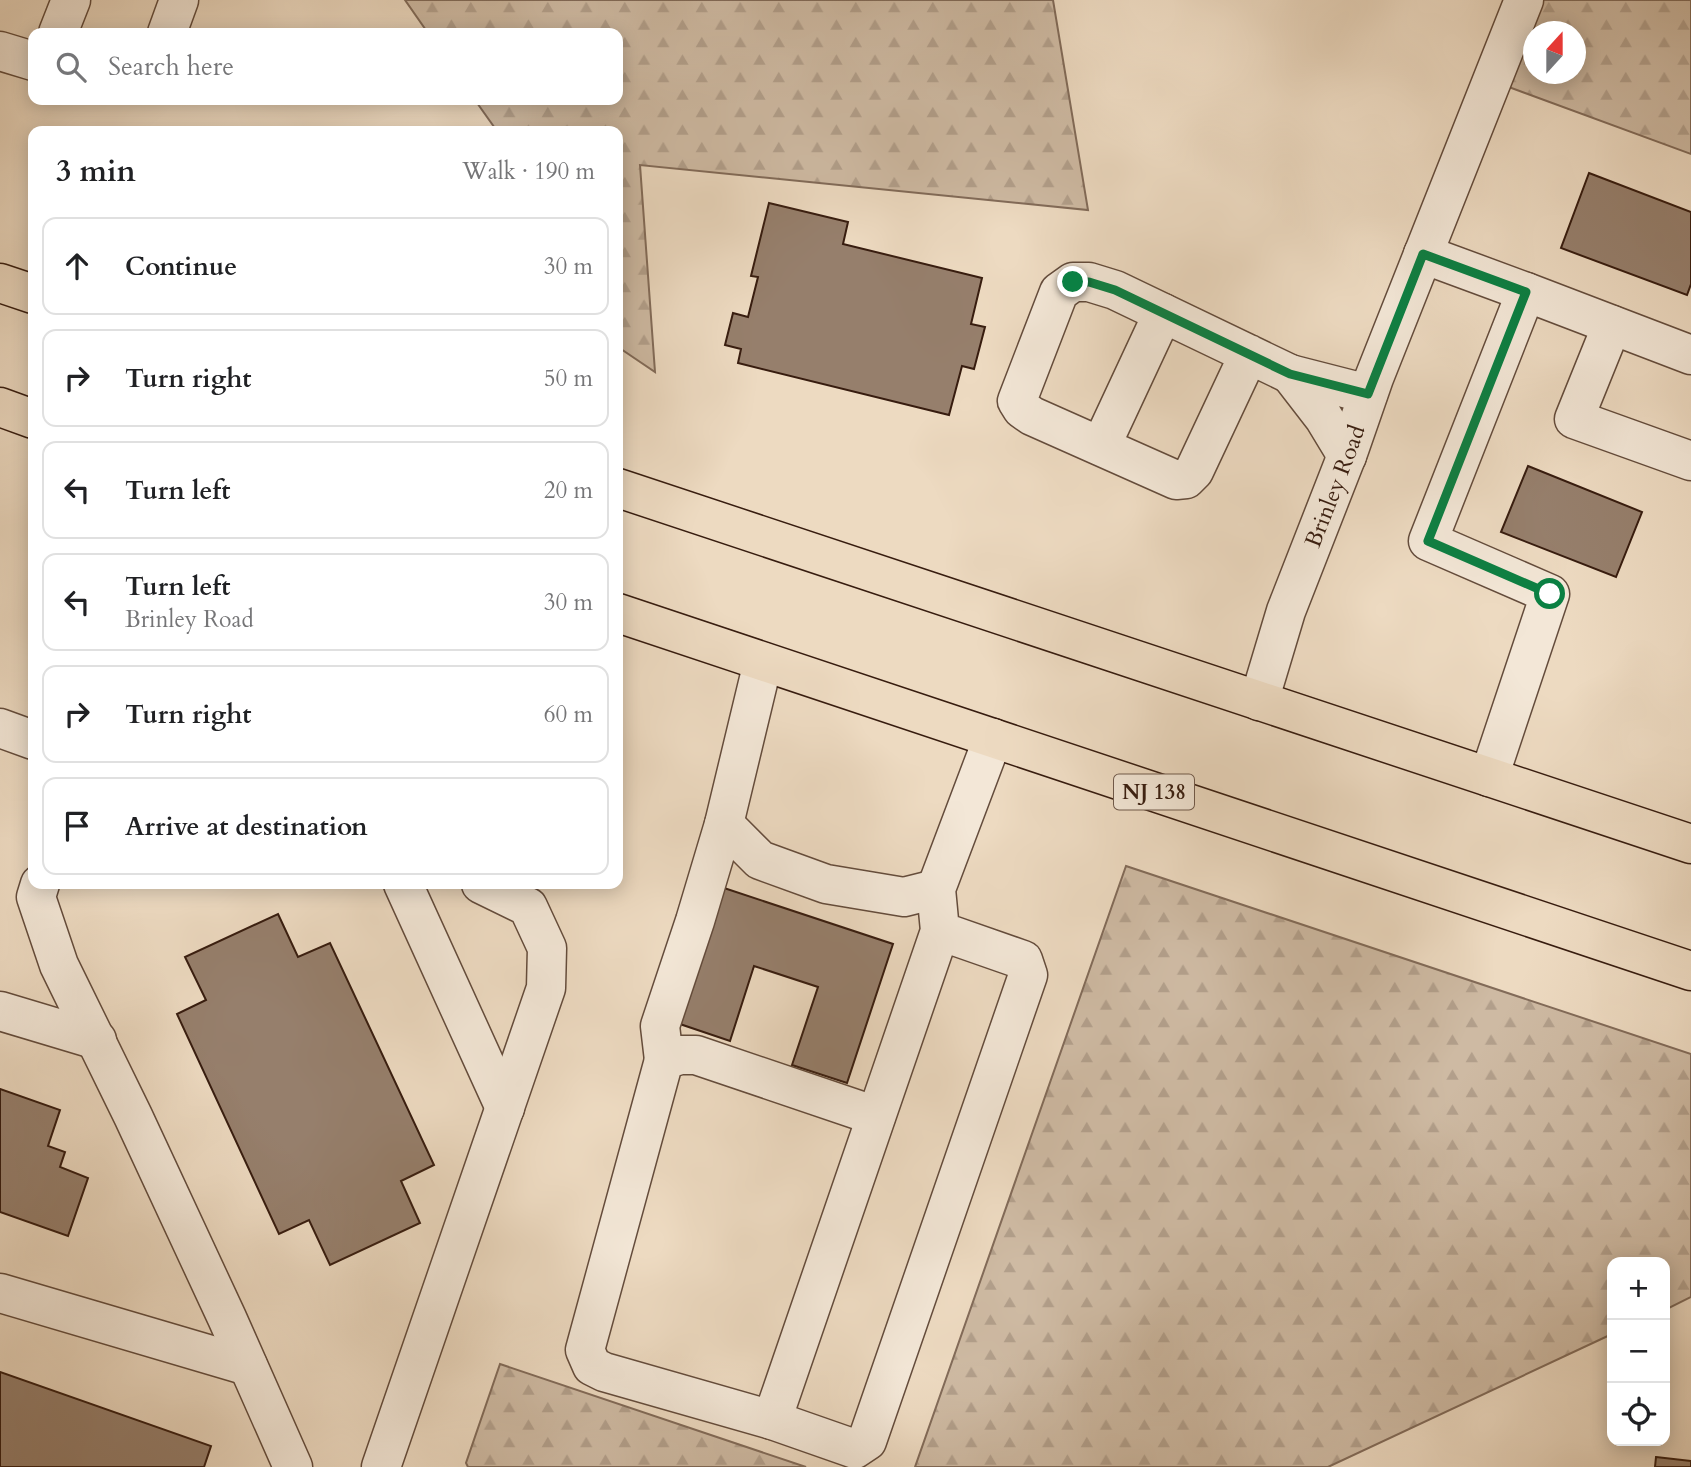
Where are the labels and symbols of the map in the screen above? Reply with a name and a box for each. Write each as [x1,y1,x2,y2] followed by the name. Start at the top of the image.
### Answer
[1523,21,1586,84] north arrow
[1057,266,1088,297] route end
[1297,420,1373,552] street label: Brinley Road
[1534,578,1565,609] route start
[1114,774,1194,810] road number: NJ 138

